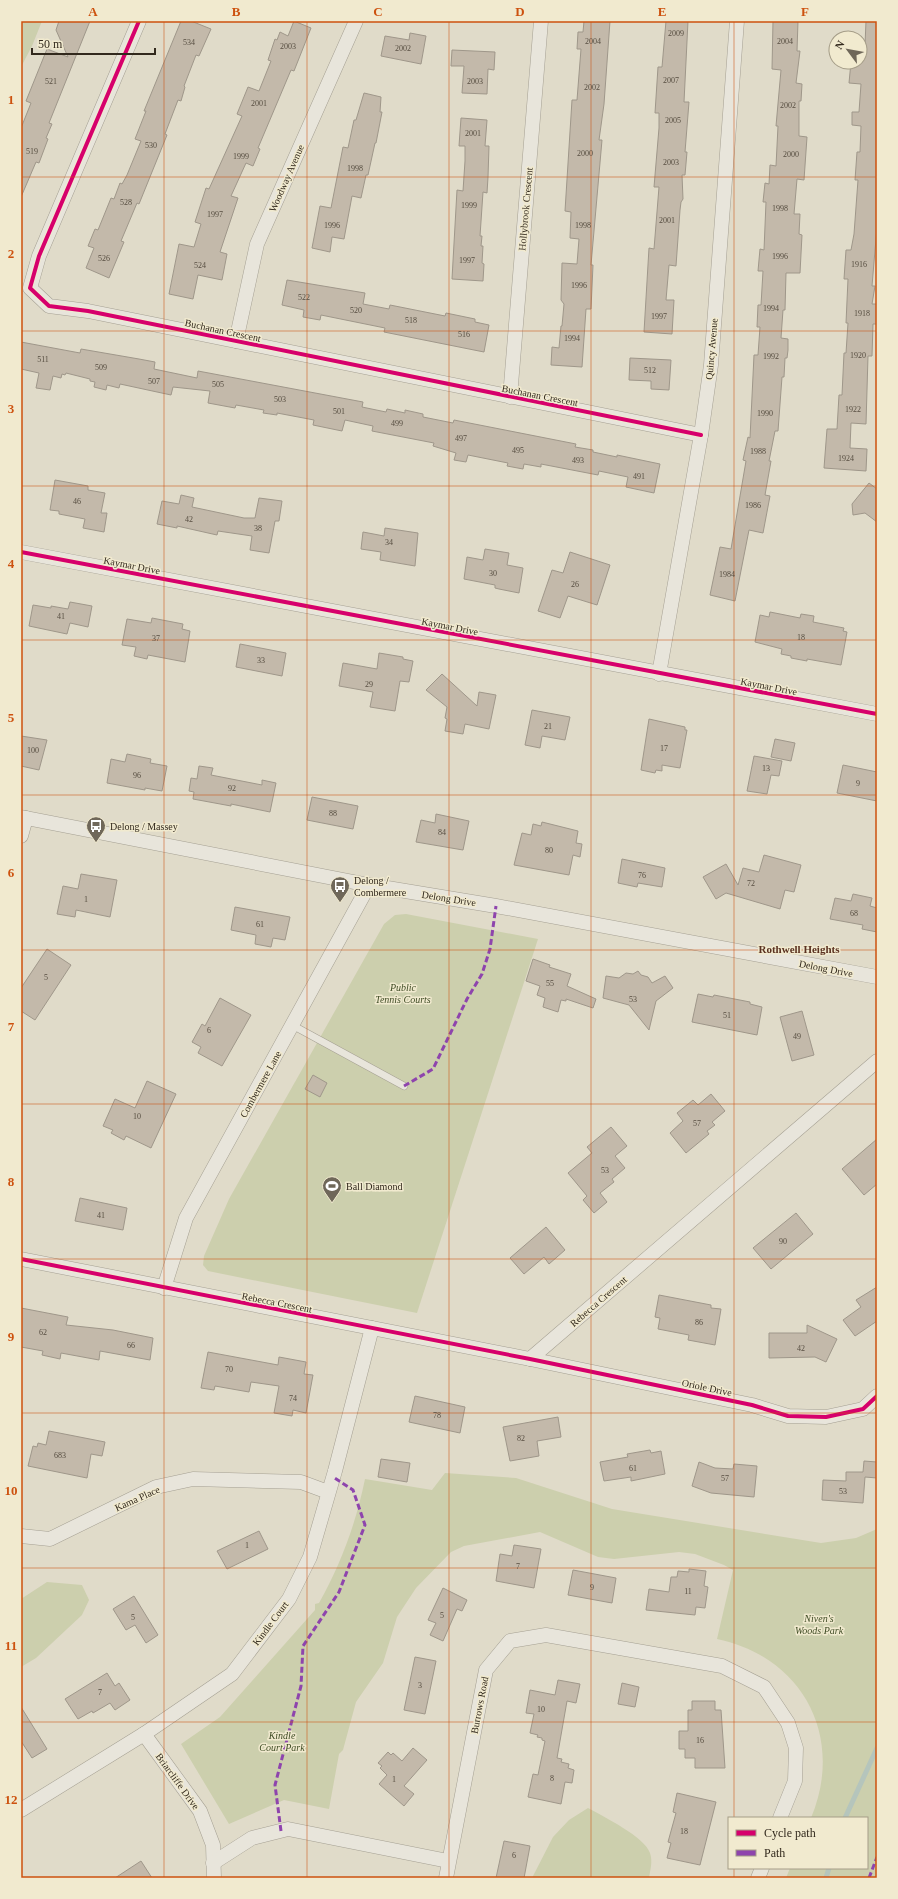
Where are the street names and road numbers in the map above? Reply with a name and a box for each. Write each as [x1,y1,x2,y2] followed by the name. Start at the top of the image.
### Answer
[267,142,306,214] street label: Woodway Avenue
[516,167,535,251] street label: Hollybrook Crescent
[184,317,262,344] street label: Buchanan Crescent
[703,317,720,380] street label: Quincy Avenue
[501,383,579,408] street label: Buchanan Crescent
[103,555,162,576] street label: Kaymar Drive
[421,616,480,637] street label: Kaymar Drive
[740,676,799,697] street label: Kaymar Drive
[421,889,477,908] street label: Delong Drive
[798,958,854,979] street label: Delong Drive
[238,1048,284,1120] street label: Combermere Lane
[568,1274,629,1329] street label: Rebecca Crescent
[241,1290,313,1315] street label: Rebecca Crescent
[681,1377,733,1398] street label: Oriole Drive
[113,1483,162,1513] street label: Kama Place
[250,1599,291,1648] street label: Kindle Court
[469,1676,490,1735] street label: Burrows Road
[154,1751,202,1812] street label: Briarcliffe Drive

